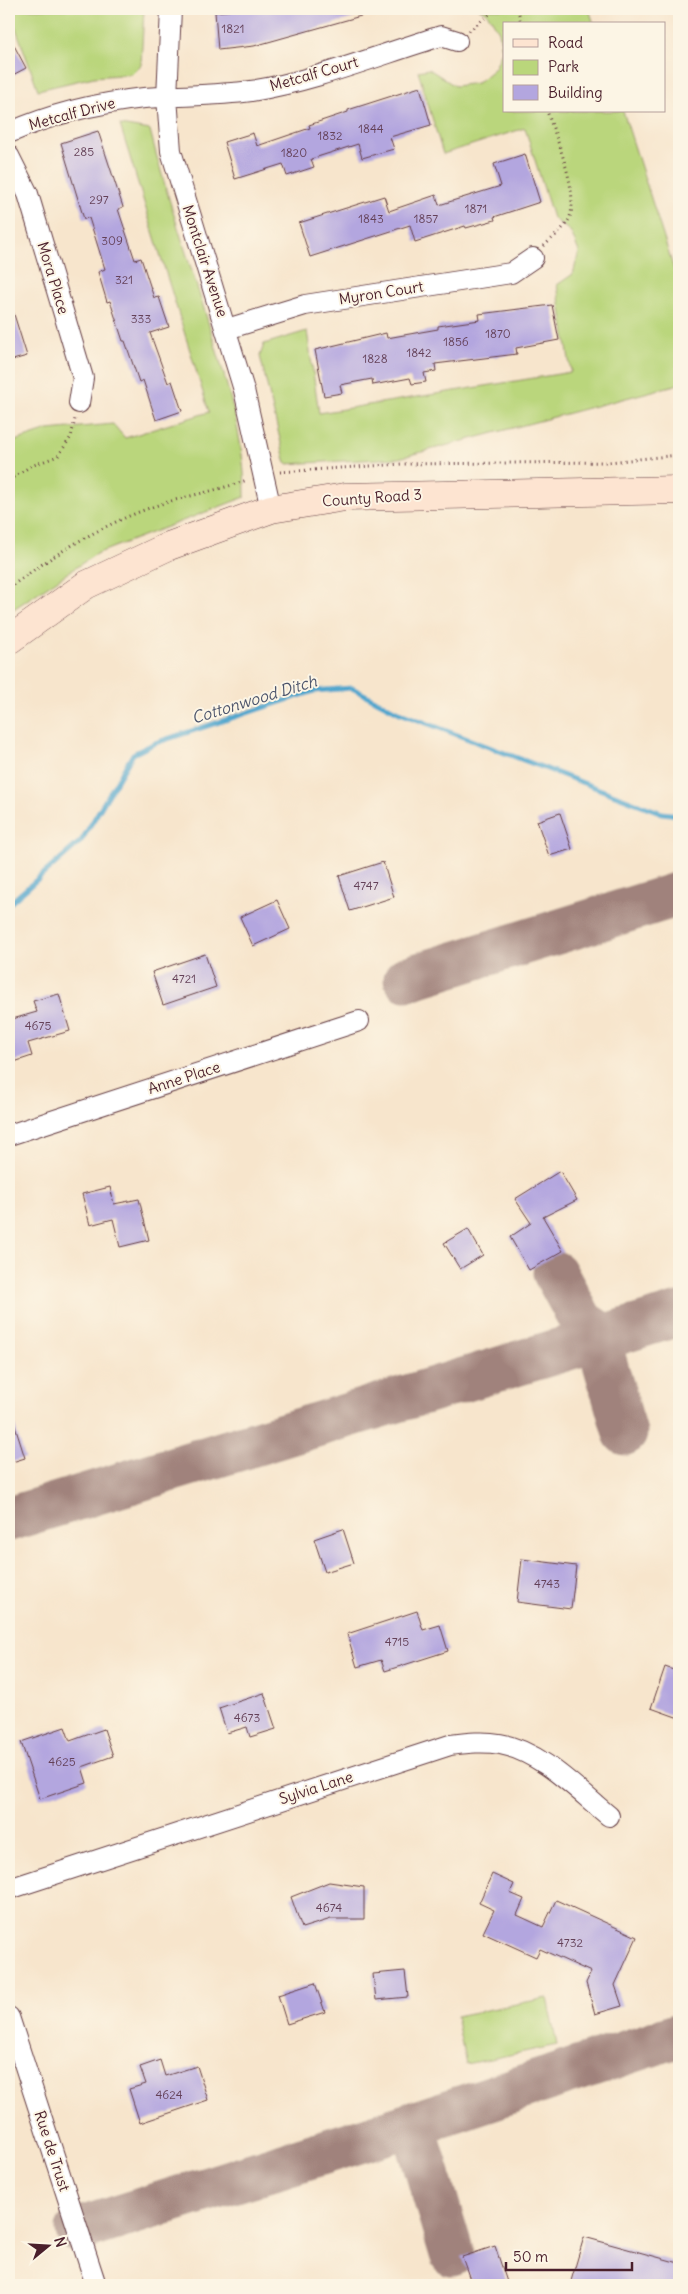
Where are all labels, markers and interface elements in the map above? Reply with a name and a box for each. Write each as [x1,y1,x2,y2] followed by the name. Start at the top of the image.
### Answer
[221,21,245,36] house number: 1821
[503,22,666,112] legend
[548,33,583,52] text: Road
[267,52,360,95] street label: Metcalf Court
[548,57,579,76] text: Park
[548,83,603,102] text: Building
[27,93,117,134] street label: Metcalf Drive
[358,121,384,136] house number: 1844
[317,128,343,143] house number: 1832
[74,144,94,159] house number: 285
[281,145,307,160] house number: 1820
[89,192,109,207] house number: 297
[465,201,487,216] house number: 1871
[178,202,233,319] street label: Montclair Avenue
[358,211,384,226] house number: 1843
[414,211,438,226] house number: 1857
[101,233,123,248] house number: 309
[33,239,74,316] street label: Mora Place
[115,272,133,287] house number: 321
[337,276,425,309] street label: Myron Court
[131,311,151,326] house number: 333
[485,326,511,341] house number: 1870
[443,334,469,349] house number: 1856
[406,345,432,360] house number: 1842
[362,351,388,366] house number: 1828
[321,485,422,510] street label: County Road 3
[189,670,320,728] water label: Cottonwood Ditch
[353,878,379,893] house number: 4747
[172,971,196,986] house number: 4721
[25,1018,51,1033] house number: 4675
[145,1057,222,1098] street label: Anne Place
[534,1576,560,1591] house number: 4743
[385,1634,409,1649] house number: 4715
[234,1710,260,1725] house number: 4673
[48,1754,76,1769] house number: 4625
[277,1767,355,1808] street label: Sylvia Lane
[316,1900,342,1915] house number: 4674
[557,1935,583,1950] house number: 4732
[155,2087,183,2102] house number: 4624
[30,2108,74,2194] street label: Rue de Trust
[22,2222,72,2272] north arrow
[50,2235,70,2249] text: N
[506,2239,632,2271] scale bar
[513,2247,548,2266] text: 50 m

